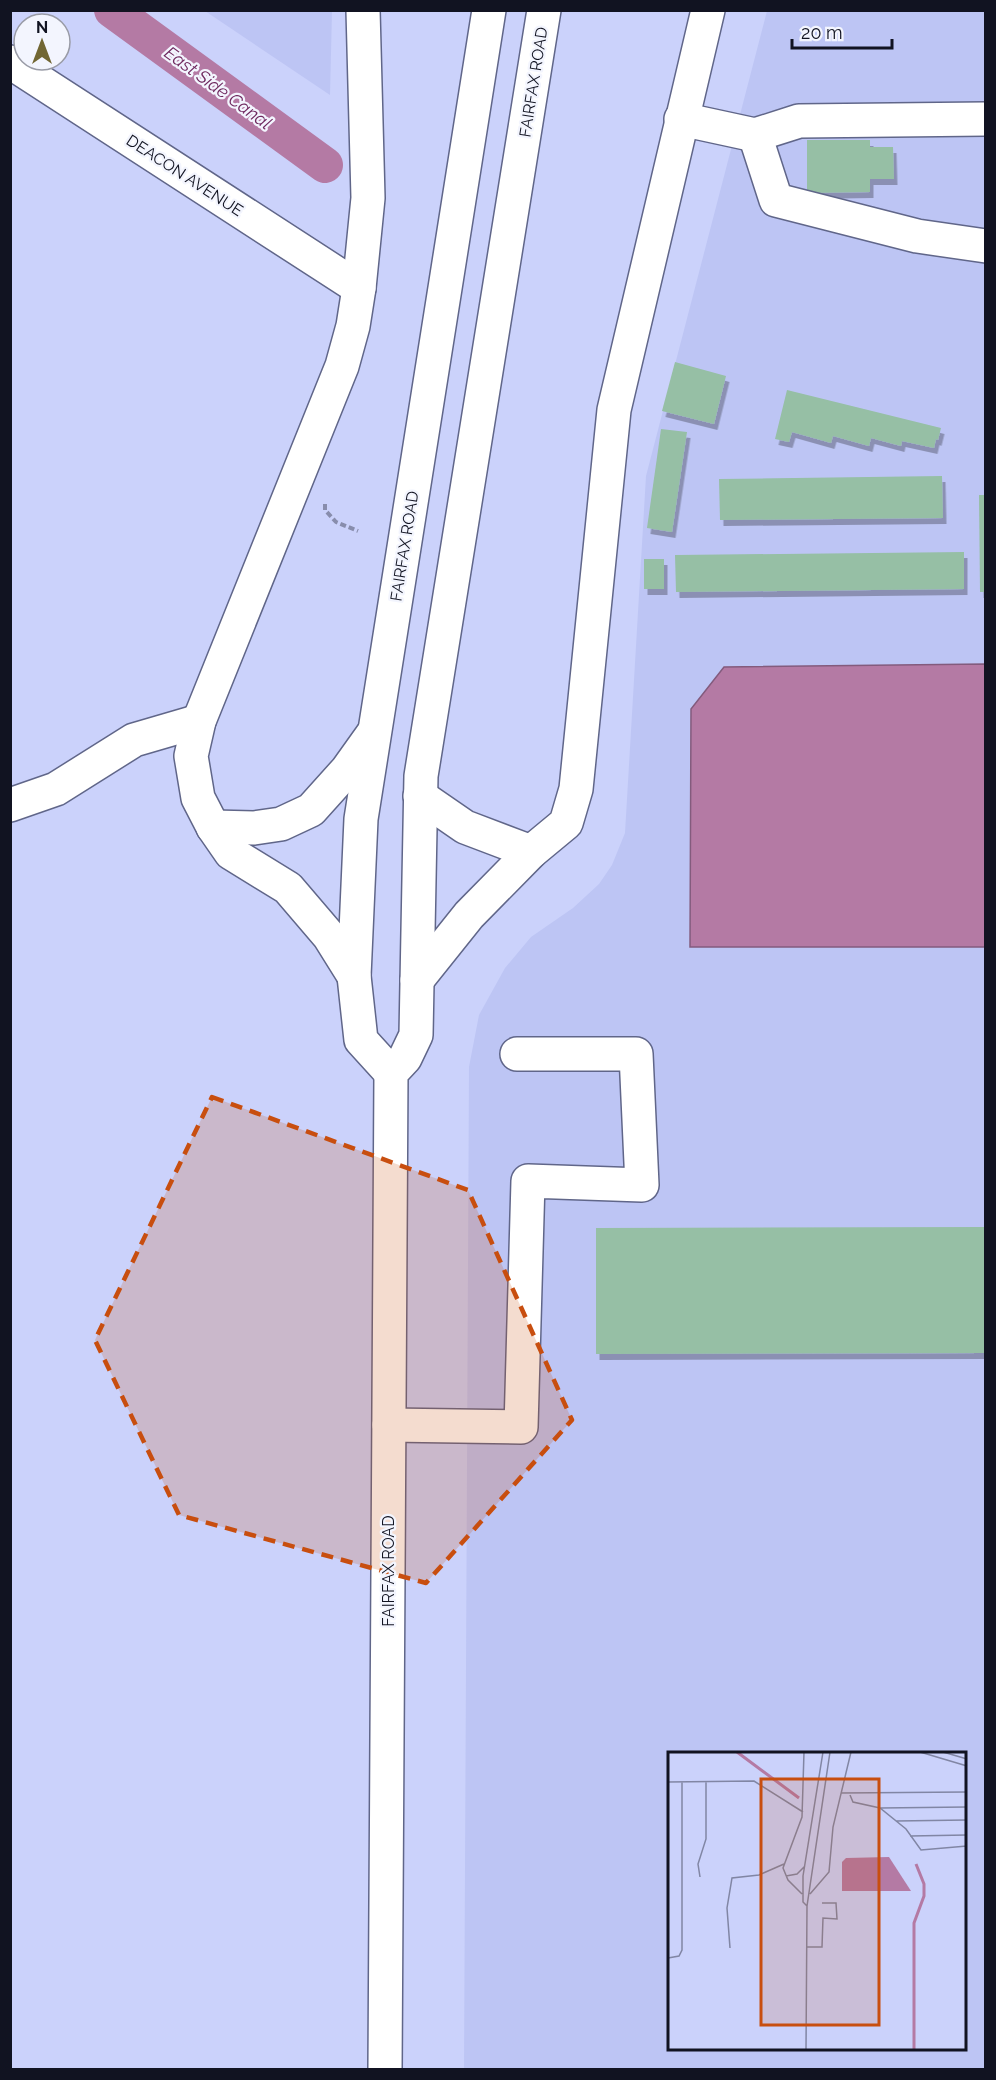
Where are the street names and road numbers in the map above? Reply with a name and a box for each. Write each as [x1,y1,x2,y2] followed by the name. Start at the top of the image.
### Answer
[515,26,552,139] street label: FAIRFAX ROAD
[123,131,247,220] street label: DEACON AVENUE
[386,490,423,603] street label: FAIRFAX ROAD
[379,1515,398,1627] street label: FAIRFAX ROAD

